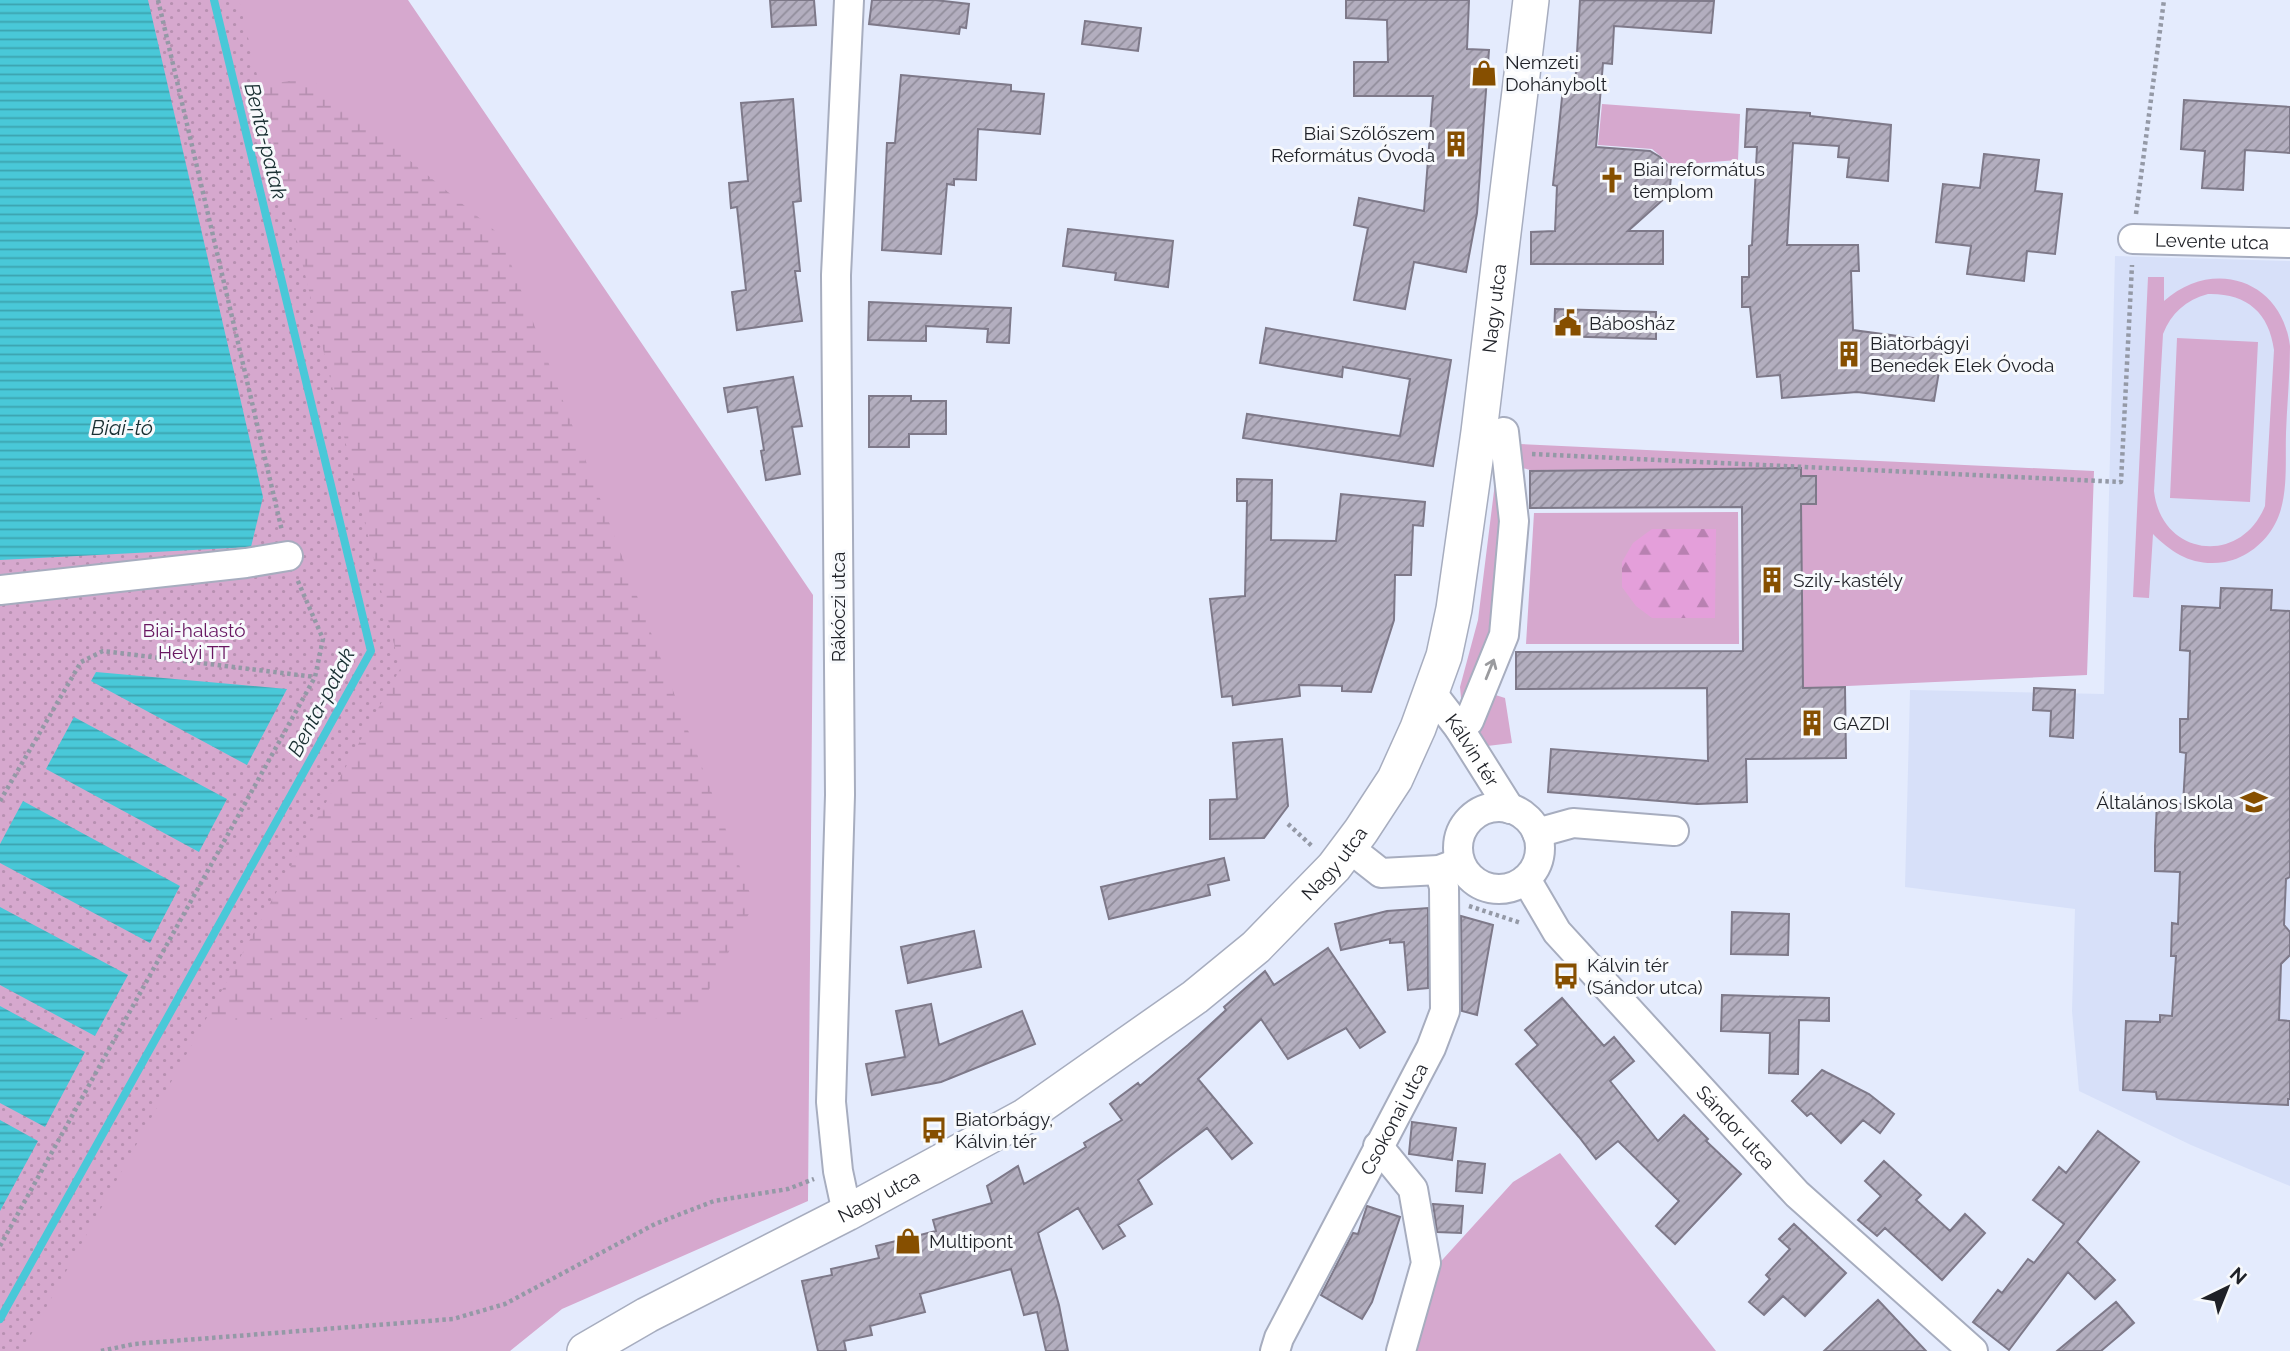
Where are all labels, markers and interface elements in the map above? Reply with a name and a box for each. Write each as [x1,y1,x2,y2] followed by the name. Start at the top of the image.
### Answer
[1505,51,1608,95] place label: Nemzeti Dohánybolt
[1469,58,1499,88] shop icon: Nemzeti Dohánybolt
[239,80,293,202] water label: Benta-patak
[1271,122,1435,166] place label: Biai Szőlőszem Református Óvoda
[1441,129,1471,159] building icon: Biai Szőlőszem Református Óvoda
[1633,158,1765,202] place label: Biai református templom
[1597,165,1627,195] church icon: Biai református templom
[2155,229,2269,253] street label: Levente utca
[1478,263,1510,354] street label: Nagy utca
[1553,308,1583,338] public building icon: Bábosház
[1589,312,1675,334] place label: Bábosház
[1870,332,2054,376] place label: Biatorbágyi Benedek Elek Óvoda
[1834,339,1864,369] building icon: Biatorbágyi Benedek Elek Óvoda
[91,415,153,440] water label: Biai-tó
[827,552,849,662] street label: Rákóczi utca
[1757,565,1787,595] building icon: Szily-kastély
[1793,569,1903,591] place label: Szily-kastély
[143,619,245,663] park label: Biai-halastó Helyi TT
[282,643,360,761] water label: Benta-patak
[1484,659,1497,681] one-way arrow
[1797,708,1827,738] building icon: GAZDI
[1441,709,1504,791] street label: Kálvin tér
[1833,712,1890,734] place label: GAZDI
[2239,787,2269,817] school or university icon: Általános Iskola
[2096,791,2233,813] place label: Általános Iskola
[1297,822,1371,905] street label: Nagy utca
[1587,954,1703,998] place label: Kálvin tér (Sándor utca)
[1551,961,1581,991] bus stop icon: Kálvin tér (Sándor utca)
[1356,1059,1432,1179] street label: Csokonai utca
[1692,1081,1779,1173] street label: Sándor utca
[955,1108,1053,1152] place label: Biatorbágy, Kálvin tér
[919,1115,949,1145] bus stop icon: Biatorbágy, Kálvin tér
[834,1165,923,1227] street label: Nagy utca
[893,1226,923,1256] shop icon: Multipont
[929,1230,1014,1252] place label: Multipont
[2192,1253,2262,1323] north arrow
[2226,1263,2251,1289] text: N

